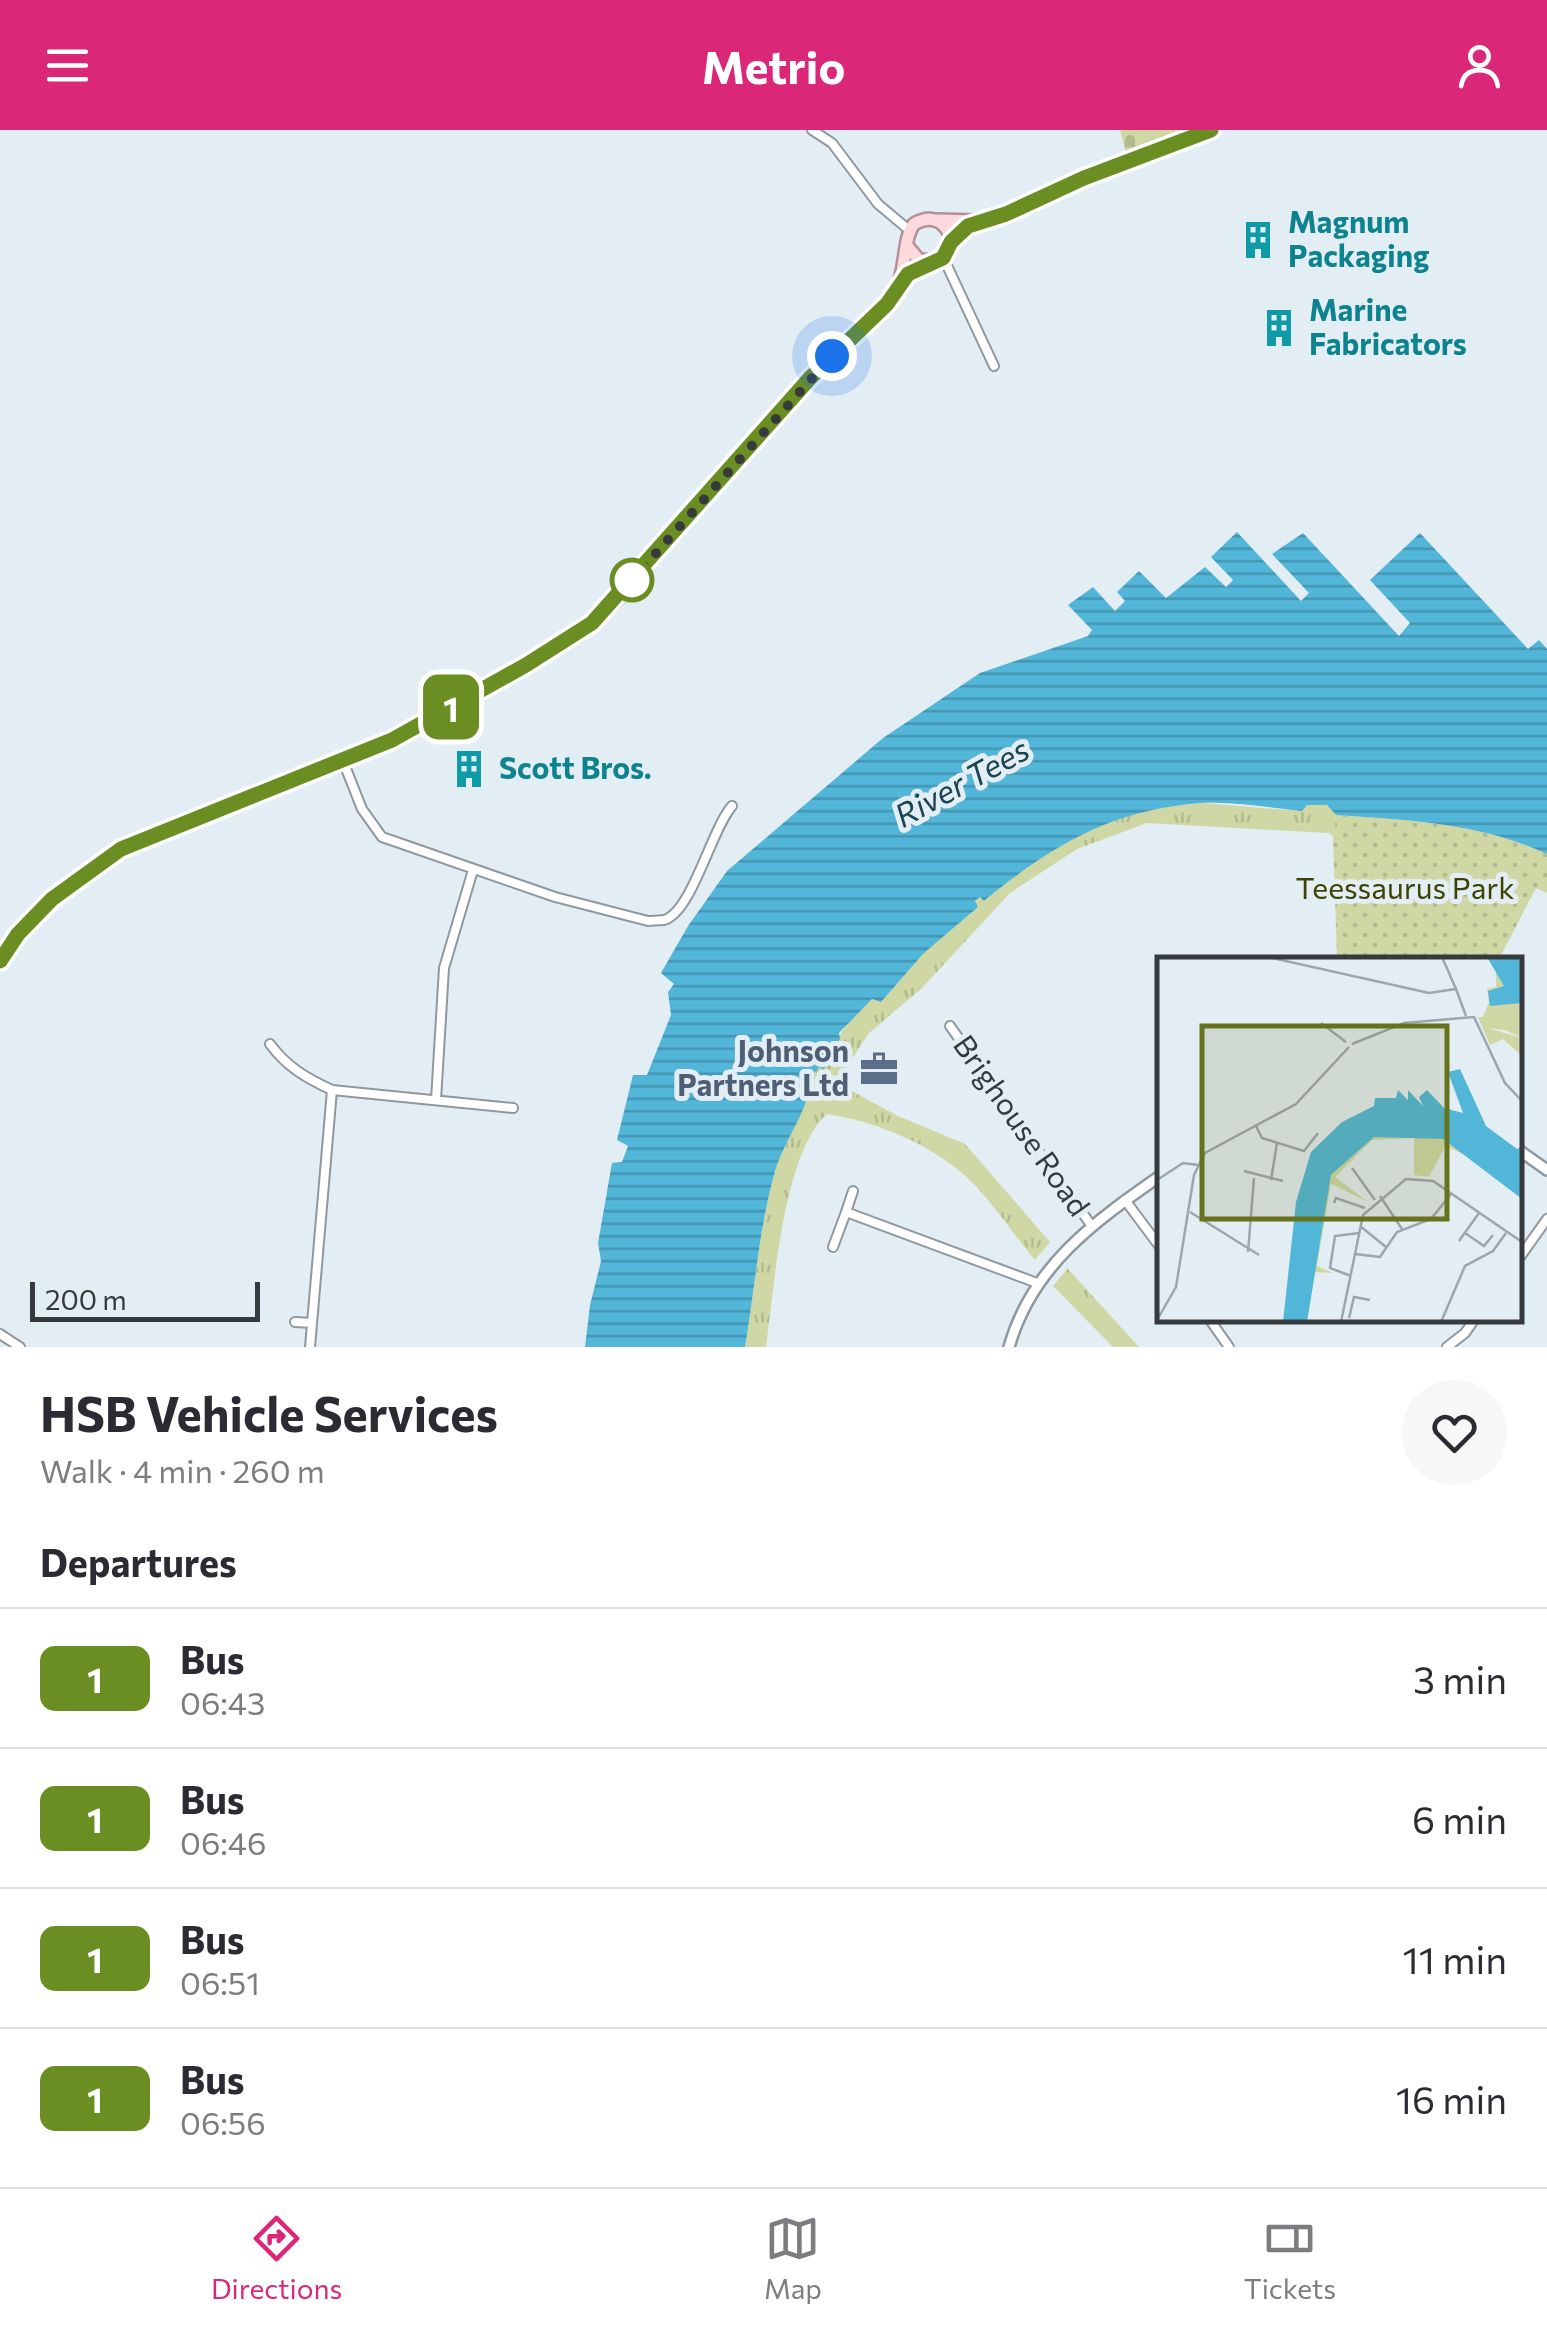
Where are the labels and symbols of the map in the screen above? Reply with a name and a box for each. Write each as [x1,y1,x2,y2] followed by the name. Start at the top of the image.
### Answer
[1288,202,1430,273] place label: Magnum Packaging
[1237,219,1279,261] building icon: Magnum Packaging
[1309,290,1467,361] place label: Marine Fabricators
[1258,307,1300,349] building icon: Marine Fabricators
[807,331,857,381] your location
[611,559,653,601] unlabelled marker
[418,674,484,740] line badge: 1
[887,728,1035,835] water label: River Tees
[448,748,490,790] building icon: Scott Bros.
[499,748,652,785] place label: Scott Bros.
[1295,868,1515,905] park label: Teessaurus Park
[1157,957,1522,1322] inset map
[947,1027,1099,1222] street label: Brighouse Road
[677,1031,849,1102] place label: Johnson Partners Ltd
[858,1048,900,1090] office icon: Johnson Partners Ltd
[30,1277,260,1322] scale bar

